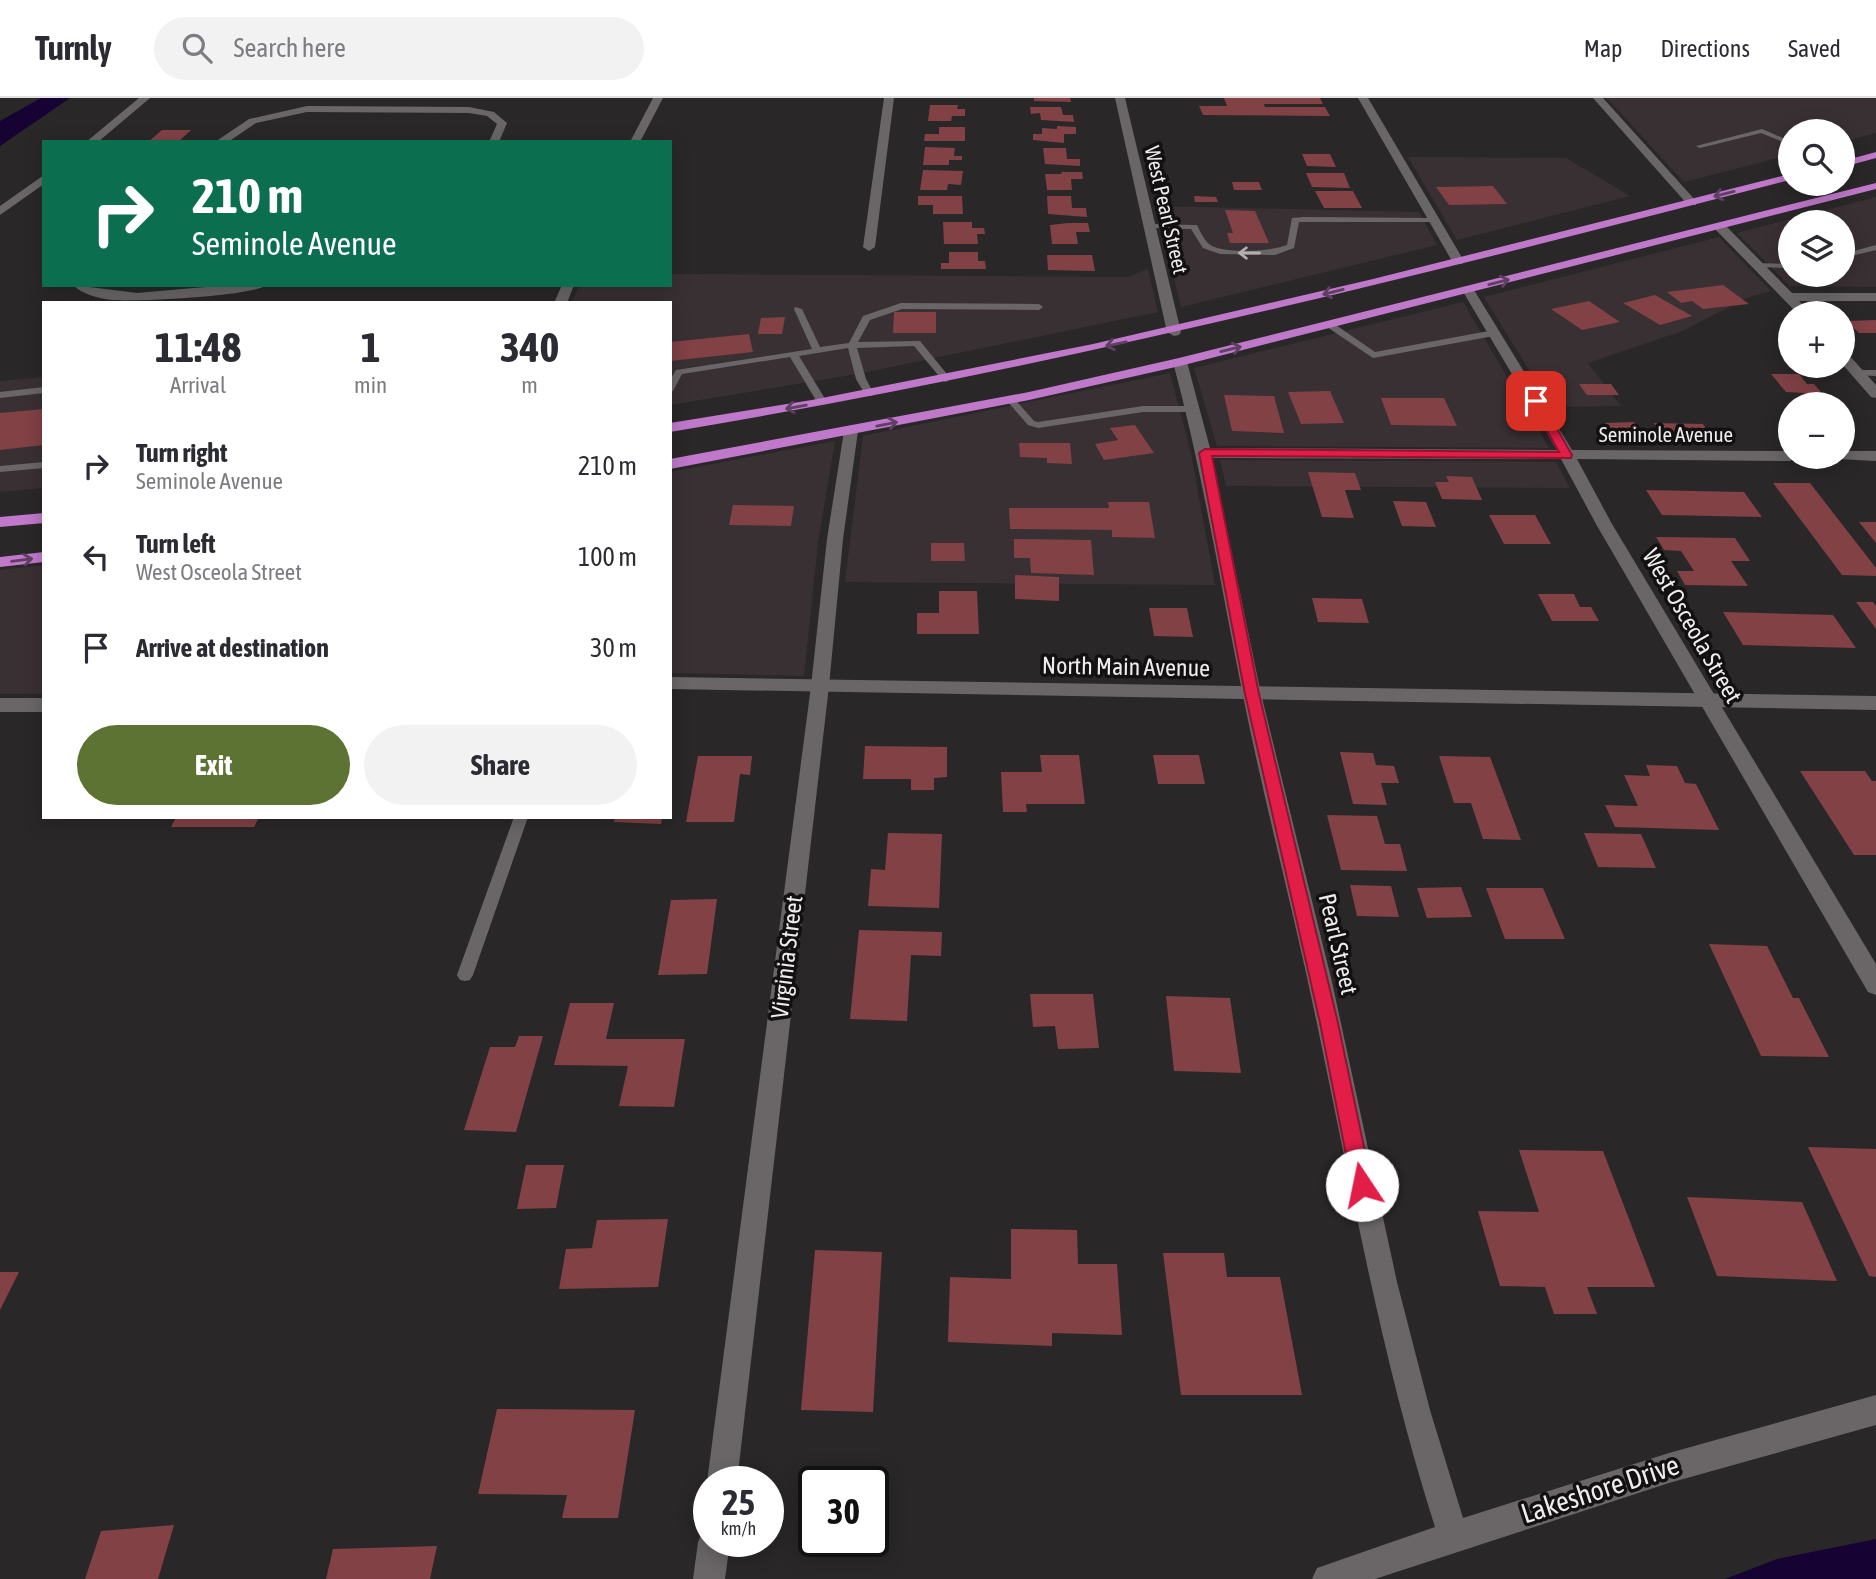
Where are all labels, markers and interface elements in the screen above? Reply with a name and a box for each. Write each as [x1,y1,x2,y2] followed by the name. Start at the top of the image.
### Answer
[154,17,644,80] search box
[35,29,112,67] text: Turnly
[178,29,216,67] icon: search
[234,33,346,63] text: Search here
[1584,35,1622,62] text: Map
[1660,35,1750,62] text: Directions
[1788,35,1841,62] text: Saved
[1778,119,1855,469] map controls
[1778,119,1855,196] button: search
[1141,143,1193,276] street label: West Pearl Street
[192,167,303,223] text: 210 m
[77,168,168,259] icon: right
[1713,188,1736,201] one-way arrow
[1778,210,1855,287] button: layers
[192,225,397,262] text: Seminole Avenue
[1237,246,1260,260] one-way arrow
[1487,275,1510,288] one-way arrow
[1322,286,1345,299] one-way arrow
[1778,301,1855,378] button: +
[155,323,241,371] text: 11:48
[361,323,380,371] text: 1
[500,323,559,371] text: 340
[1105,338,1128,351] one-way arrow
[1219,342,1242,355] one-way arrow
[1506,371,1566,431] pin
[170,372,226,398] text: Arrival
[354,372,387,398] text: min
[521,372,538,398] text: m
[1517,382,1555,420] icon: arrive
[1778,392,1855,469] button: −
[785,400,808,414] one-way arrow
[875,416,898,430] one-way arrow
[1599,422,1733,446] street label: Seminole Avenue
[136,438,227,468] text: Turn right
[77,447,115,485] icon: right
[578,451,637,481] text: 210 m
[136,468,283,494] text: Seminole Avenue
[136,529,216,559] text: Turn left
[77,538,115,576] icon: left
[578,542,637,572] text: 100 m
[1637,544,1747,708] street label: West Osceola Street
[10,553,33,566] one-way arrow
[136,559,302,585] text: West Osceola Street
[77,629,115,667] icon: arrive
[136,633,329,663] text: Arrive at destination
[590,633,637,663] text: 30 m
[1042,652,1210,681] street label: North Main Avenue
[77,725,350,805] button: Exit
[364,725,637,805] button: Share
[1314,891,1363,997] street label: Pearl Street
[766,894,807,1020] street label: Virginia Street
[1325,1148,1399,1222] position arrow
[1517,1448,1683,1530] street label: Lakeshore Drive
[798,1466,889,1557] speed limit sign: 30
[722,1482,755,1522] text: 25
[721,1518,756,1539] text: km/h

